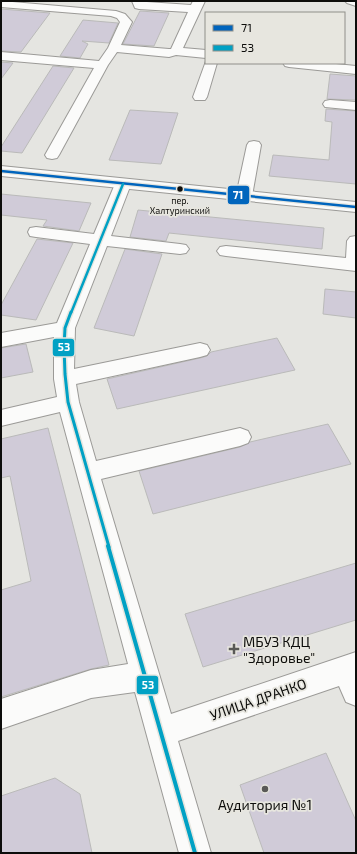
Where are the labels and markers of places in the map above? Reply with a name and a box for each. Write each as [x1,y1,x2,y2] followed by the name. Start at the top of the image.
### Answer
[175,184,185,194] marker: пер. Халтуринский
[150,195,210,217] place label: пер. Халтуринский
[243,633,315,666] place label: МБУЗ КДЦ "Здоровье"
[228,643,240,655] marker: МБУЗ КДЦ "Здоровье"
[260,784,270,794] marker: Аудитория №1
[218,796,312,813] place label: Аудитория №1

